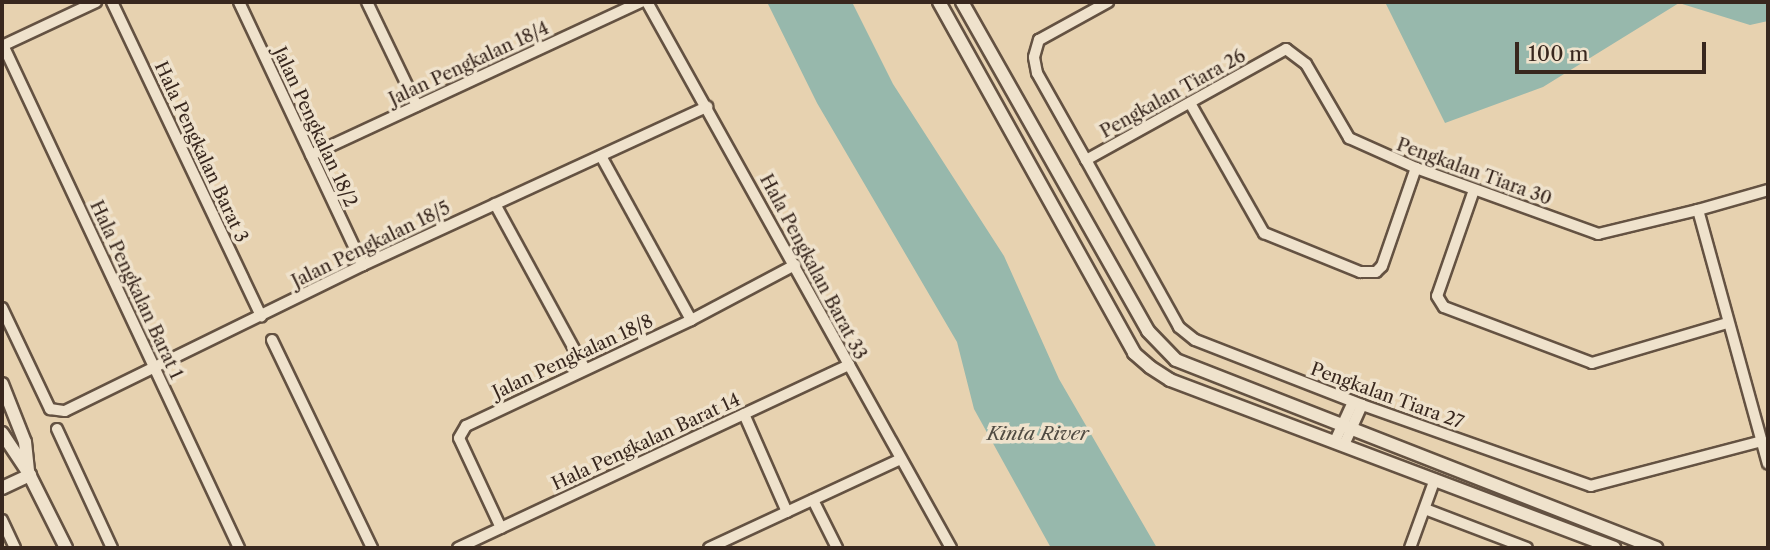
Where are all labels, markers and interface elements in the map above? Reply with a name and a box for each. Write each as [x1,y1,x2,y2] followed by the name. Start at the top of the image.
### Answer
[386,17,552,111] street label: Jalan Pengkalan 18/4
[1518,28,1709,72] scale bar
[1528,41,1589,66] text: 100 m
[268,44,362,210] street label: Jalan Pengkalan 18/2
[1096,45,1250,143] street label: Pengkalan Tiara 26
[150,58,252,246] street label: Hala Pengkalan Barat 3
[1393,134,1555,210] street label: Pengkalan Tiara 30
[755,170,871,364] street label: Hala Pengkalan Barat 33
[85,197,187,383] street label: Hala Pengkalan Barat 1
[288,197,454,293] street label: Jalan Pengkalan 18/5
[489,310,657,404] street label: Jalan Pengkalan 18/8
[1307,358,1467,434] street label: Pengkalan Tiara 27
[548,389,744,495] street label: Hala Pengkalan Barat 14
[987,423,1089,445] water label: Kinta River

